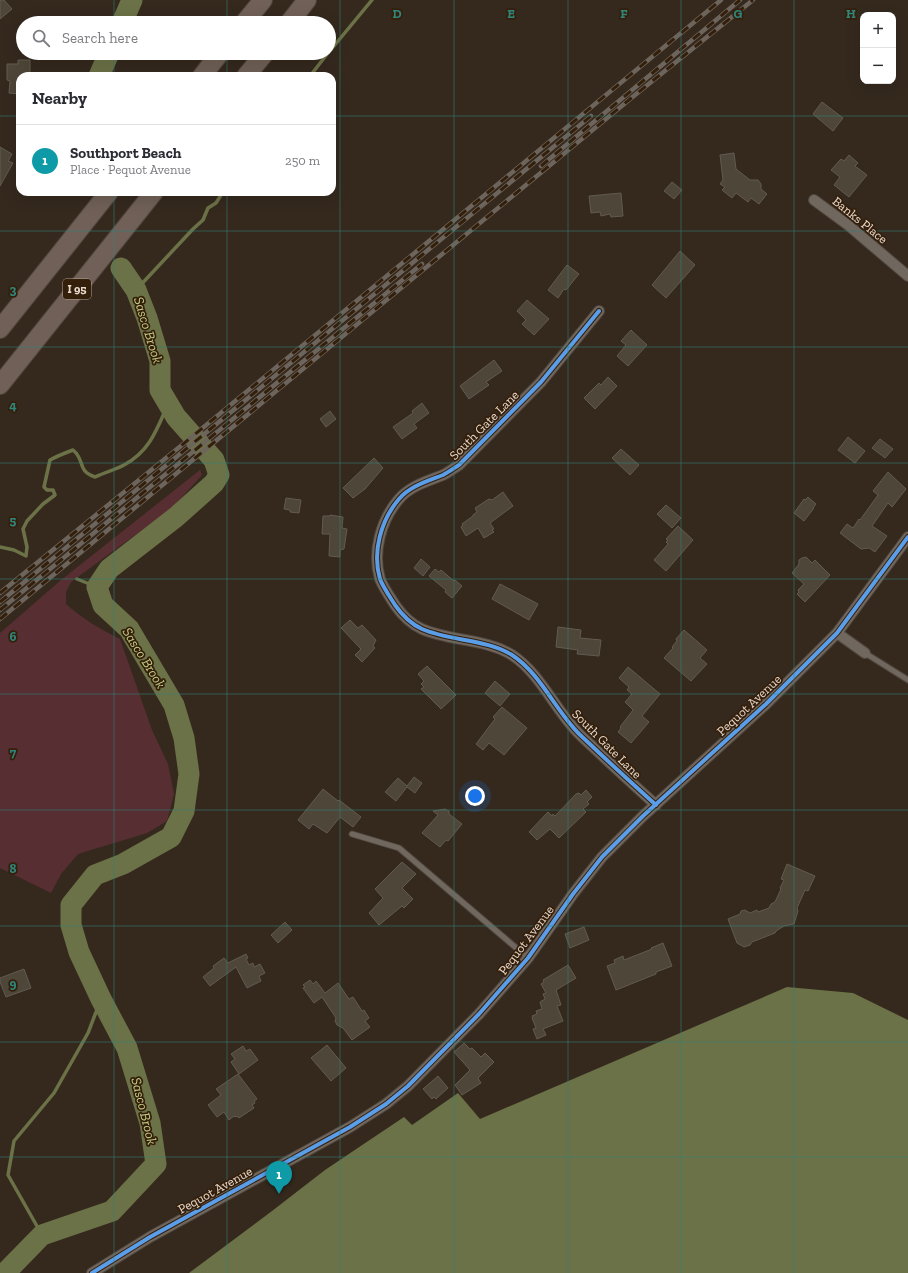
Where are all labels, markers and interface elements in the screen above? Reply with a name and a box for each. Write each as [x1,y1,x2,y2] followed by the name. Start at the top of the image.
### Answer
[392,6,402,21] text: D
[507,6,515,21] text: E
[620,6,628,21] text: F
[734,6,743,21] text: G
[846,6,856,21] text: H
[860,12,896,84] map controls
[860,12,896,48] button: +
[16,16,336,60] search box
[30,27,52,49] icon: search
[62,29,138,47] text: Search here
[860,48,896,84] button: −
[32,88,87,108] text: Nearby
[70,144,181,162] text: Southport Beach
[42,153,48,168] text: 1
[285,153,320,168] text: 250 m
[70,162,191,177] text: Place · Pequot Avenue
[830,193,890,247] street label: Banks Place
[63,279,91,299] road number: I 95
[10,282,17,297] text: 3
[130,295,166,365] water label: Sasco Brook
[446,387,522,463] street label: South Gate Lane
[9,398,17,413] text: 4
[10,513,17,528] text: 5
[119,624,169,692] water label: Sasco Brook
[10,629,17,644] text: 6
[714,671,784,739] street label: Pequot Avenue
[569,706,645,782] street label: South Gate Lane
[10,745,17,760] text: 7
[465,786,485,806] your location
[9,861,17,876] text: 8
[495,902,557,978] street label: Pequot Avenue
[10,976,17,991] text: 9
[127,1076,161,1146] water label: Sasco Brook
[266,1161,292,1194] pin: 1
[175,1163,255,1217] street label: Pequot Avenue

